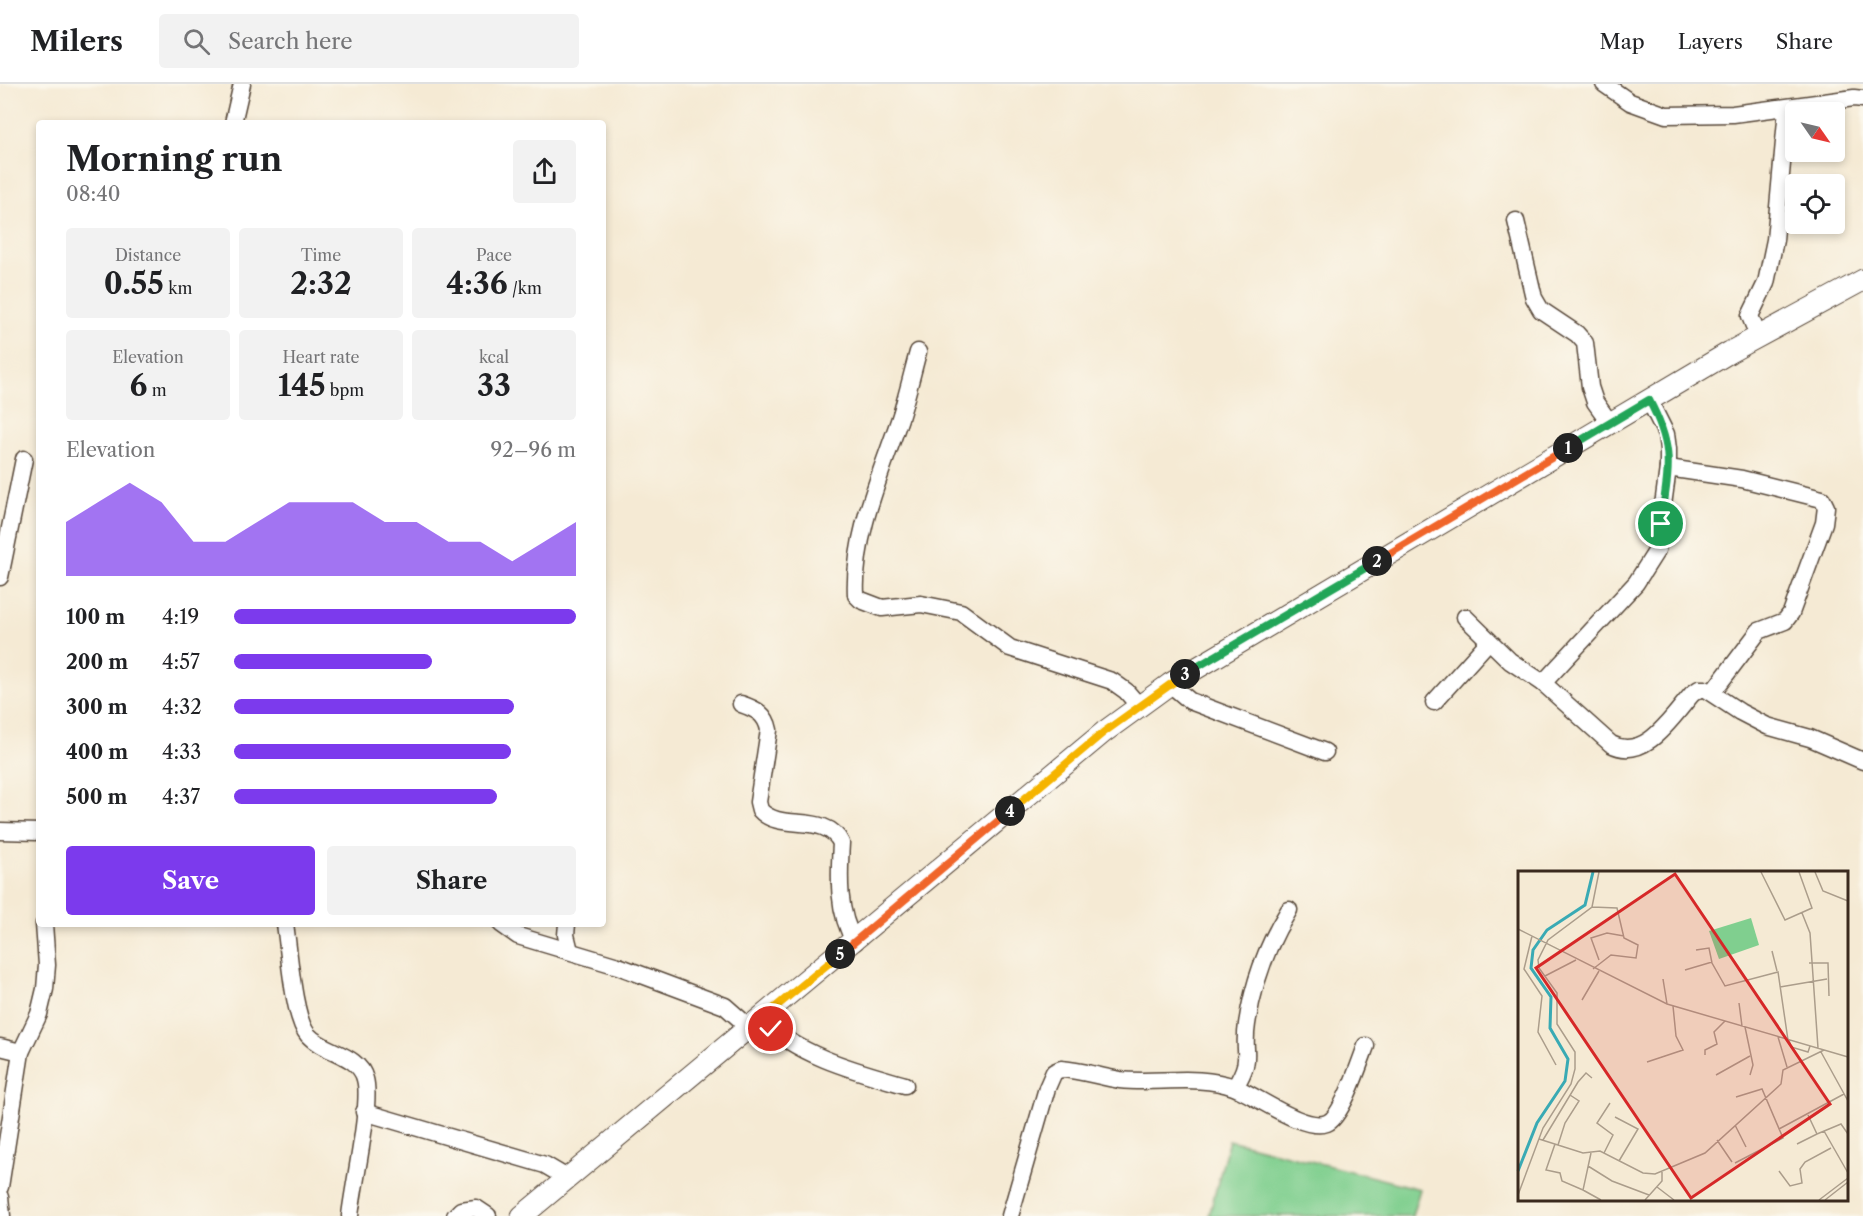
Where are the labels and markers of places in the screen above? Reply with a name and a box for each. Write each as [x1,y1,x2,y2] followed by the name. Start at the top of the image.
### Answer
[1553,433,1583,463] pin: 1
[1635,498,1686,549] pin
[1362,546,1392,576] pin: 2
[1170,659,1200,689] pin: 3
[995,796,1025,826] pin: 4
[825,939,855,969] pin: 5
[745,1003,796,1054] pin

